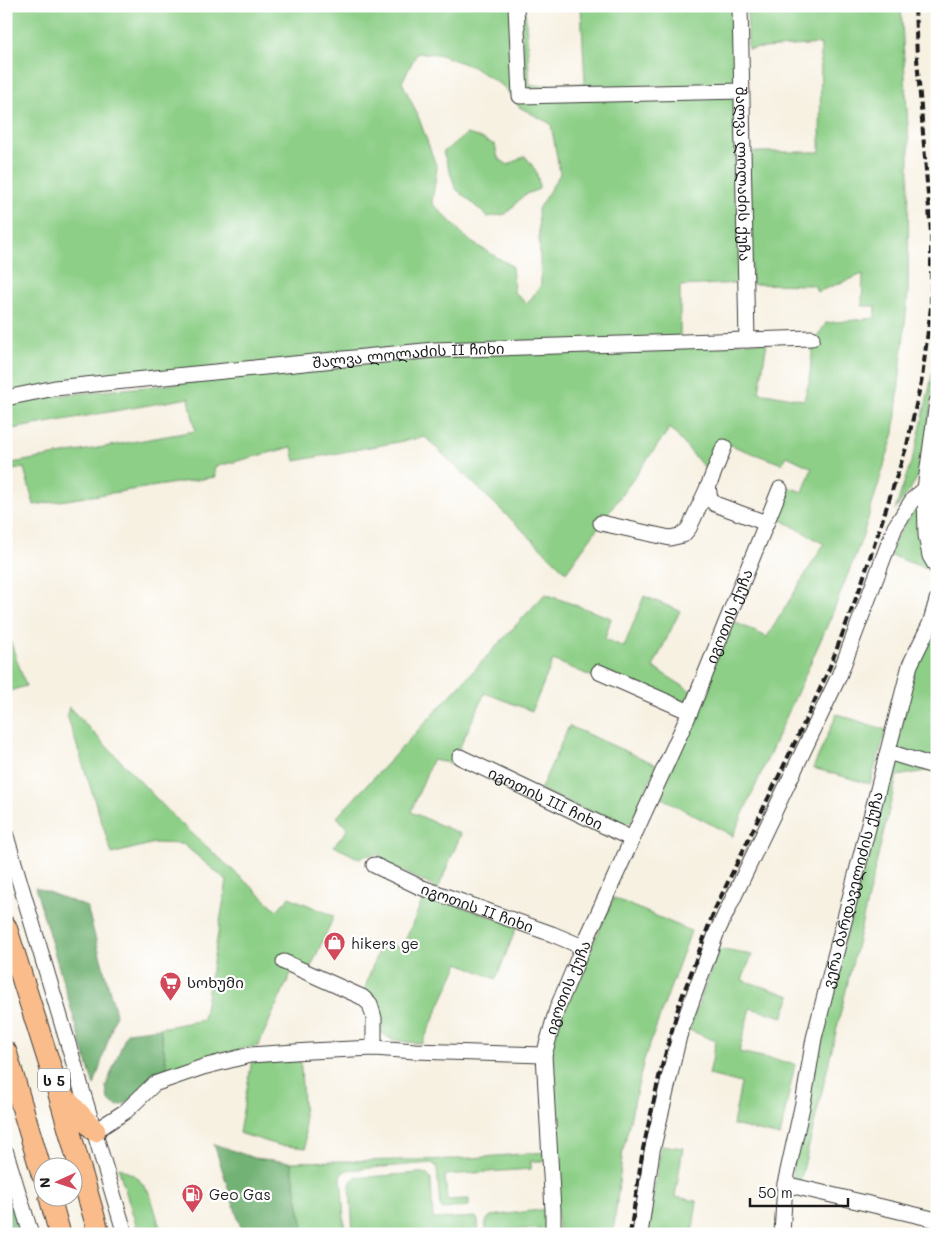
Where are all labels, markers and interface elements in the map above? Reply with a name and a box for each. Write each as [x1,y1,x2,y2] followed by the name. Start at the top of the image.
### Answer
[732,86,755,261] street label: შალვა ლოლაძის ქუჩა
[311,338,505,372] street label: შალვა ლოლაძის II ჩიხი
[701,566,757,666] street label: იგოთის ქუჩა
[485,762,606,834] street label: იგოთის III ჩიხი
[817,789,887,990] street label: ვერა ბარდაველიძის ქუჩა
[418,878,536,937] street label: იგოთის II ჩიხი
[323,931,347,962] shop icon: hikers ge
[351,933,419,953] place label: hikers ge
[540,937,595,1037] street label: იგოთის ქუჩა
[159,970,183,1001] supermarket icon: სოხუმი
[187,972,244,992] place label: სოხუმი
[38,1068,70,1092] road number: ს 5
[32,1158,82,1208] north arrow
[750,1175,848,1207] scale bar
[35,1177,54,1189] text: N
[181,1182,205,1213] fuel station icon: Geo Gas
[758,1182,793,1202] text: 50 m
[209,1184,271,1204] place label: Geo Gas

